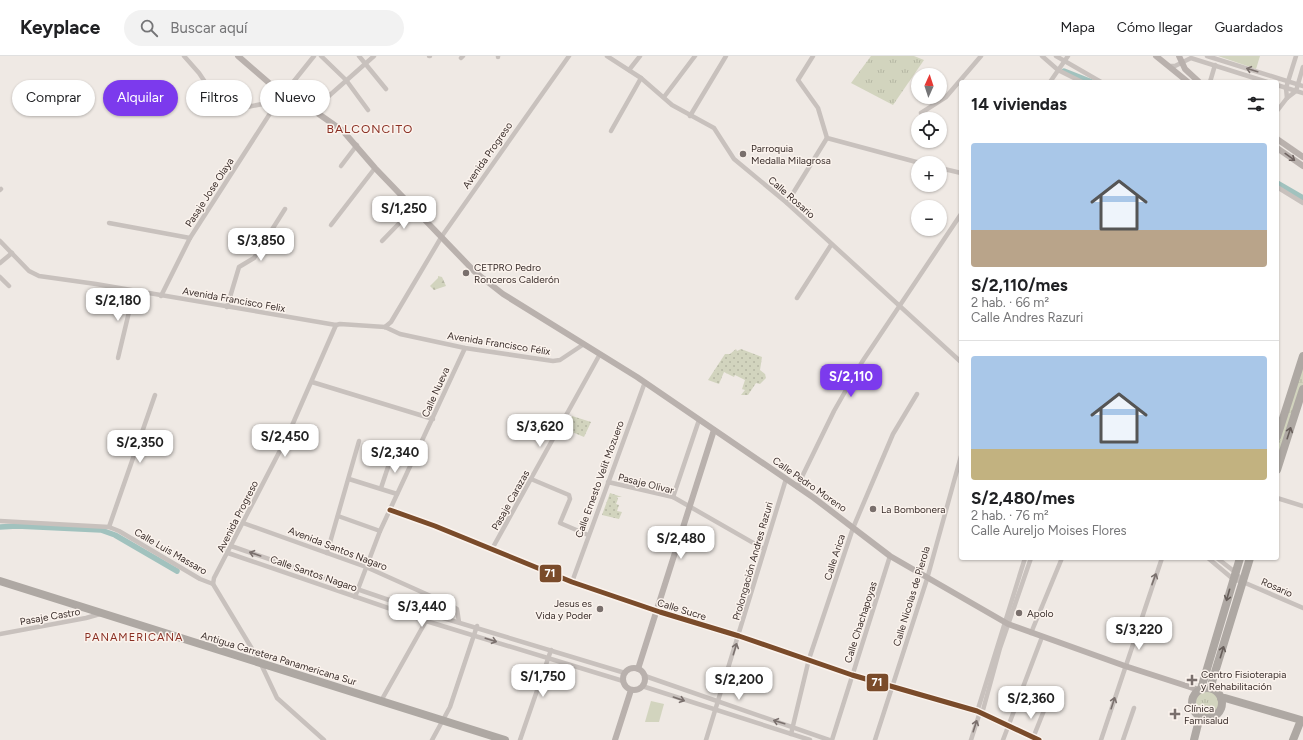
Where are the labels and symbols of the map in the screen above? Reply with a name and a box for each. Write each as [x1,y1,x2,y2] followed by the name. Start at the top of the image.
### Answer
[1246,66,1259,73] one-way arrow
[911,68,947,104] north arrow
[460,119,515,191] street label: Avenida Progreso
[327,122,413,136] district label: BALCONCITO
[751,142,831,167] place label: Parroquia Medalla Milagrosa
[738,149,748,159] marker: Parroquia Medalla Milagrosa
[1284,153,1295,161] one-way arrow
[182,155,237,229] street label: Pasaje Jose Olaya
[766,173,818,221] street label: Calle Rosario
[367,196,441,230] pin: S/1,250
[224,228,298,262] pin: S/3,850
[474,261,560,286] place label: CETPRO Pedro Ronceros Calderón
[461,268,471,278] marker: CETPRO Pedro Ronceros Calderón
[182,284,287,315] street label: Avenida Francisco Felix
[81,288,155,322] pin: S/2,180
[446,329,552,358] street label: Avenida Francisco Félix
[814,364,888,398] pin: S/2,110
[419,365,452,419] street label: Calle Nueva
[503,414,577,448] pin: S/3,620
[572,419,627,540] street label: Calle Ernesto Velit Mozuero
[248,424,322,458] pin: S/2,450
[1286,426,1293,439] one-way arrow
[103,430,177,464] pin: S/2,350
[358,440,432,474] pin: S/2,340
[770,454,850,515] street label: Calle Pedro Moreno
[489,468,532,533] street label: Pasaje Carazas
[617,470,676,497] street label: Pasaje Olivar
[214,478,261,554] street label: Avenida Progreso
[729,500,776,622] street label: Prolongación Andres Razuri
[881,503,945,516] place label: La Bombonera
[868,504,878,514] marker: La Bombonera
[286,524,389,573] street label: Avenida Santos Nagaro
[132,525,210,578] street label: Calle Luis Massaro
[644,526,718,560] pin: S/2,480
[821,532,848,582] street label: Calle Arica
[890,544,933,648] street label: Calle Nicolas de Pierola
[249,550,261,558] one-way arrow
[269,552,359,595] street label: Calle Santos Nagaro
[539,564,562,583] line badge: 71
[545,567,555,580] text: 71
[1151,574,1159,586] one-way arrow
[1259,575,1295,600] street label: Rosario
[841,579,880,665] street label: Calle Chachapoyas
[1224,588,1231,601] one-way arrow
[385,594,459,628] pin: S/3,440
[656,596,708,623] street label: Calle Sucre
[535,597,593,622] place label: Jesus es Vida y Poder
[595,604,605,614] marker: Jesus es Vida y Poder
[19,605,81,628] street label: Pasaje Castro
[1027,607,1054,620] place label: Apolo
[1014,608,1024,618] marker: Apolo
[1102,617,1176,651] pin: S/3,220
[199,629,359,689] street label: Antigua Carretera Panamericana Sur
[85,631,183,644] district label: PANAMERICANA
[485,636,497,644] one-way arrow
[732,643,739,656] one-way arrow
[1219,645,1226,658] one-way arrow
[506,664,580,698] pin: S/1,750
[702,667,776,701] pin: S/2,200
[1201,668,1286,693] place label: Centro Fisioterapia y Rehabilitación
[866,673,889,692] line badge: 71
[1186,674,1198,686] marker: Centro Fisioterapia y Rehabilitación
[872,676,882,689] text: 71
[994,686,1068,720] pin: S/2,360
[673,696,686,703] one-way arrow
[1110,697,1118,709] one-way arrow
[1184,702,1229,727] place label: Clínica Famisalud
[1169,708,1181,720] marker: Clínica Famisalud
[772,718,785,725] one-way arrow
[972,720,979,733] one-way arrow

